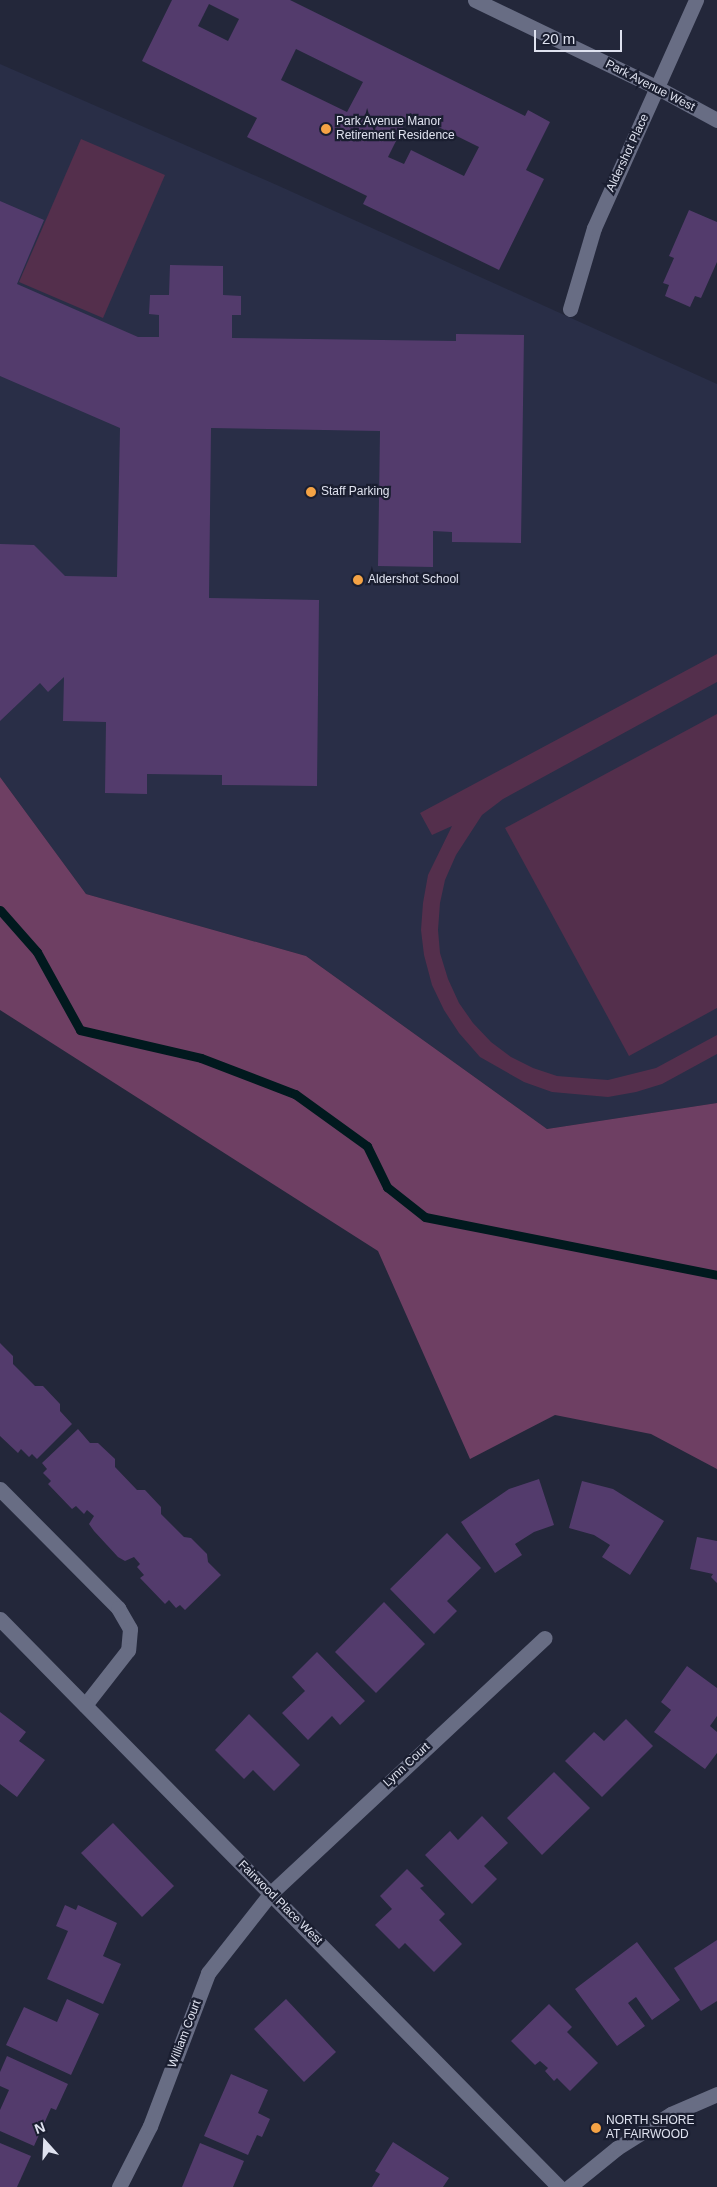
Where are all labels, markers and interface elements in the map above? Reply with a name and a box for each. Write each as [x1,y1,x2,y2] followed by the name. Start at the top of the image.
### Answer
[537,20,624,52] scale bar
[542,30,575,47] text: 20 m
[603,57,697,115] street label: Park Avenue West
[604,112,652,194] street label: Aldershot Place
[336,115,455,143] place label: Park Avenue Manor Retirement Residence
[320,123,332,135] marker: Park Avenue Manor Retirement Residence
[321,485,389,499] place label: Staff Parking
[305,486,317,498] marker: Staff Parking
[368,573,459,587] place label: Aldershot School
[352,574,364,586] marker: Aldershot School
[381,1740,433,1790] street label: Lynn Court
[235,1858,325,1948] street label: Fairwood Place West
[165,1998,205,2070] street label: William Court
[606,2114,694,2142] place label: NORTH SHORE AT FAIRWOOD
[20,2117,70,2167] north arrow
[32,2119,47,2137] text: N
[590,2122,602,2134] marker: NORTH SHORE AT FAIRWOOD

